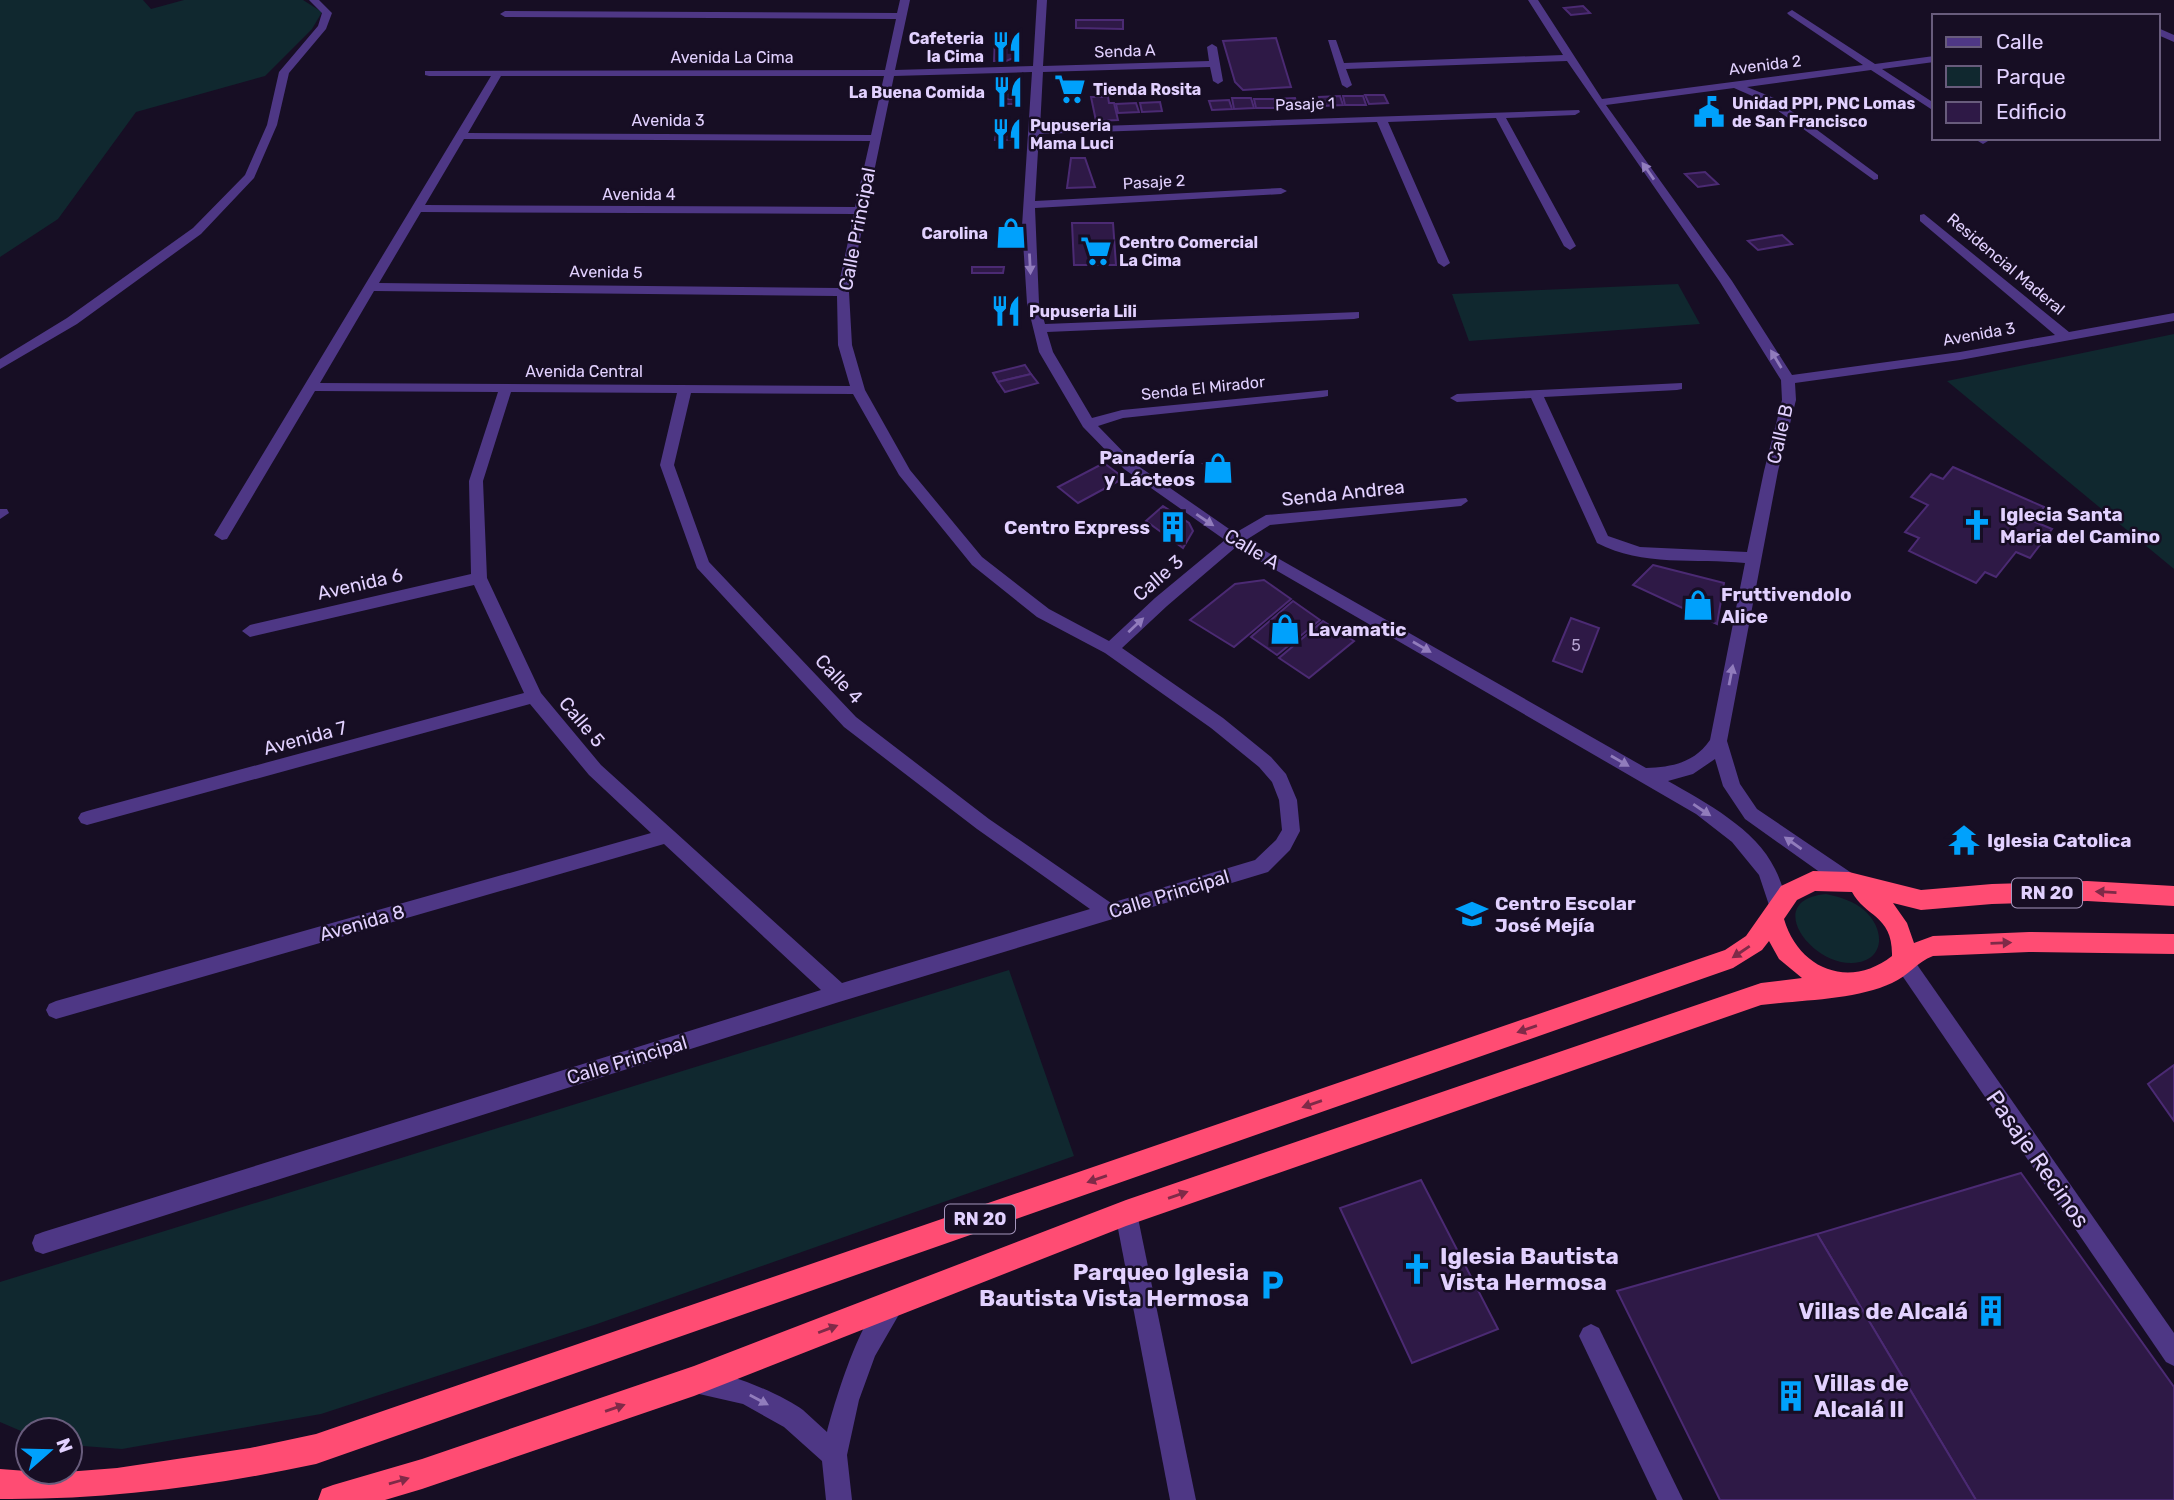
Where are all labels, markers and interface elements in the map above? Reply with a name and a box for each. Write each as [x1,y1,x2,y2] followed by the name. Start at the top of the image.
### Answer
[1932,14,2160,140] legend
[909,29,984,66] place label: Cafeteria la Cima
[1996,29,2044,54] text: Calle
[990,30,1024,64] restaurant icon: Cafeteria la Cima
[1094,40,1156,62] street label: Senda A
[671,48,793,67] street label: Avenida La Cima
[1728,51,1802,79] street label: Avenida 2
[1996,64,2066,89] text: Parque
[1053,72,1087,106] supermarket icon: Tienda Rosita
[991,75,1025,109] restaurant icon: La Buena Comida
[1093,80,1201,99] place label: Tienda Rosita
[849,83,985,102] place label: La Buena Comida
[1275,93,1335,115] street label: Pasaje 1
[1732,94,1915,131] place label: Unidad PPI, PNC Lomas de San Francisco
[1692,95,1726,129] public building icon: Unidad PPI, PNC Lomas de San Francisco
[1996,99,2066,124] text: Edificio
[631,111,705,130] street label: Avenida 3
[1030,116,1114,153] place label: Pupuseria Mama Luci
[990,117,1024,151] restaurant icon: Pupuseria Mama Luci
[1641,162,1655,180] one-way arrow
[834,166,880,292] street label: Calle Principal
[1122,171,1186,193] street label: Pasaje 2
[602,185,676,204] street label: Avenida 4
[1943,209,2069,319] street label: Residencial Maderal
[994,216,1028,250] shop icon: Carolina
[921,224,988,243] place label: Carolina
[1119,233,1258,270] place label: Centro Comercial La Cima
[1079,234,1113,268] supermarket icon: Centro Comercial La Cima
[1024,253,1035,275] one-way arrow
[569,262,643,282] street label: Avenida 5
[989,294,1023,328] restaurant icon: Pupuseria Lili
[1029,302,1137,321] place label: Pupuseria Lili
[1941,318,2017,350] street label: Avenida 3
[1769,349,1782,368] one-way arrow
[525,362,643,381] street label: Avenida Central
[1140,372,1266,404] street label: Senda El Mirador
[1762,402,1798,466] street label: Calle B
[1099,446,1195,491] place label: Panadería y Lácteos
[1201,451,1235,485] shop icon: Panadería y Lácteos
[1280,475,1406,511] street label: Senda Andrea
[2000,503,2160,548] place label: Iglecia Santa Maria del Camino
[1960,508,1994,542] church icon: Iglecia Santa Maria del Camino
[1156,510,1190,544] building icon: Centro Express
[1196,513,1214,527] one-way arrow
[1004,516,1150,539] place label: Centro Express
[1220,524,1284,574] street label: Calle A
[1128,550,1188,606] street label: Calle 3
[315,563,405,605] street label: Avenida 6
[1721,583,1852,628] place label: Fruttivendolo Alice
[1681,588,1715,622] shop icon: Fruttivendolo Alice
[1268,612,1302,646] shop icon: Lavamatic
[1127,618,1144,634] one-way arrow
[1308,618,1406,641] place label: Lavamatic
[1571,636,1581,655] house number: 5
[1413,641,1432,653] one-way arrow
[810,649,868,709] street label: Calle 4
[1726,663,1737,685] one-way arrow
[554,692,610,752] street label: Calle 5
[261,716,349,760] street label: Avenida 7
[1610,754,1629,767] one-way arrow
[1693,803,1711,817] one-way arrow
[1947,823,1981,857] temple icon: Iglesia Catolica
[1987,829,2131,852] place label: Iglesia Catolica
[1784,836,1802,850] one-way arrow
[1106,865,1232,923] street label: Calle Principal
[2012,878,2082,908] road number: RN 20
[2095,887,2117,898] one-way arrow
[1495,892,1636,937] place label: Centro Escolar José Mejía
[1455,897,1489,931] school or university icon: Centro Escolar José Mejía
[317,900,407,946] street label: Avenida 8
[1990,938,2012,949] one-way arrow
[1732,945,1750,959] one-way arrow
[1517,1024,1538,1035] one-way arrow
[564,1031,690,1089] street label: Calle Principal
[1980,1085,2096,1233] street label: Pasaje Recinos
[1302,1099,1323,1110] one-way arrow
[1087,1174,1108,1185] one-way arrow
[1167,1190,1188,1200] one-way arrow
[945,1204,1015,1234] road number: RN 20
[1440,1242,1619,1296] place label: Iglesia Bautista Vista Hermosa
[1400,1252,1434,1286] church icon: Iglesia Bautista Vista Hermosa
[979,1258,1249,1312] place label: Parqueo Iglesia Bautista Vista Hermosa
[1255,1268,1289,1302] parking icon: Parqueo Iglesia Bautista Vista Hermosa
[1974,1294,2008,1328] building icon: Villas de Alcalá
[1799,1297,1968,1325] place label: Villas de Alcalá
[817,1324,838,1335] one-way arrow
[1814,1369,1909,1423] place label: Villas de Alcalá II
[1774,1379,1808,1413] building icon: Villas de Alcalá II
[749,1394,769,1406] one-way arrow
[604,1402,625,1413] one-way arrow
[14,1416,84,1486] north arrow
[51,1435,78,1456] text: N
[389,1475,410,1485] one-way arrow

